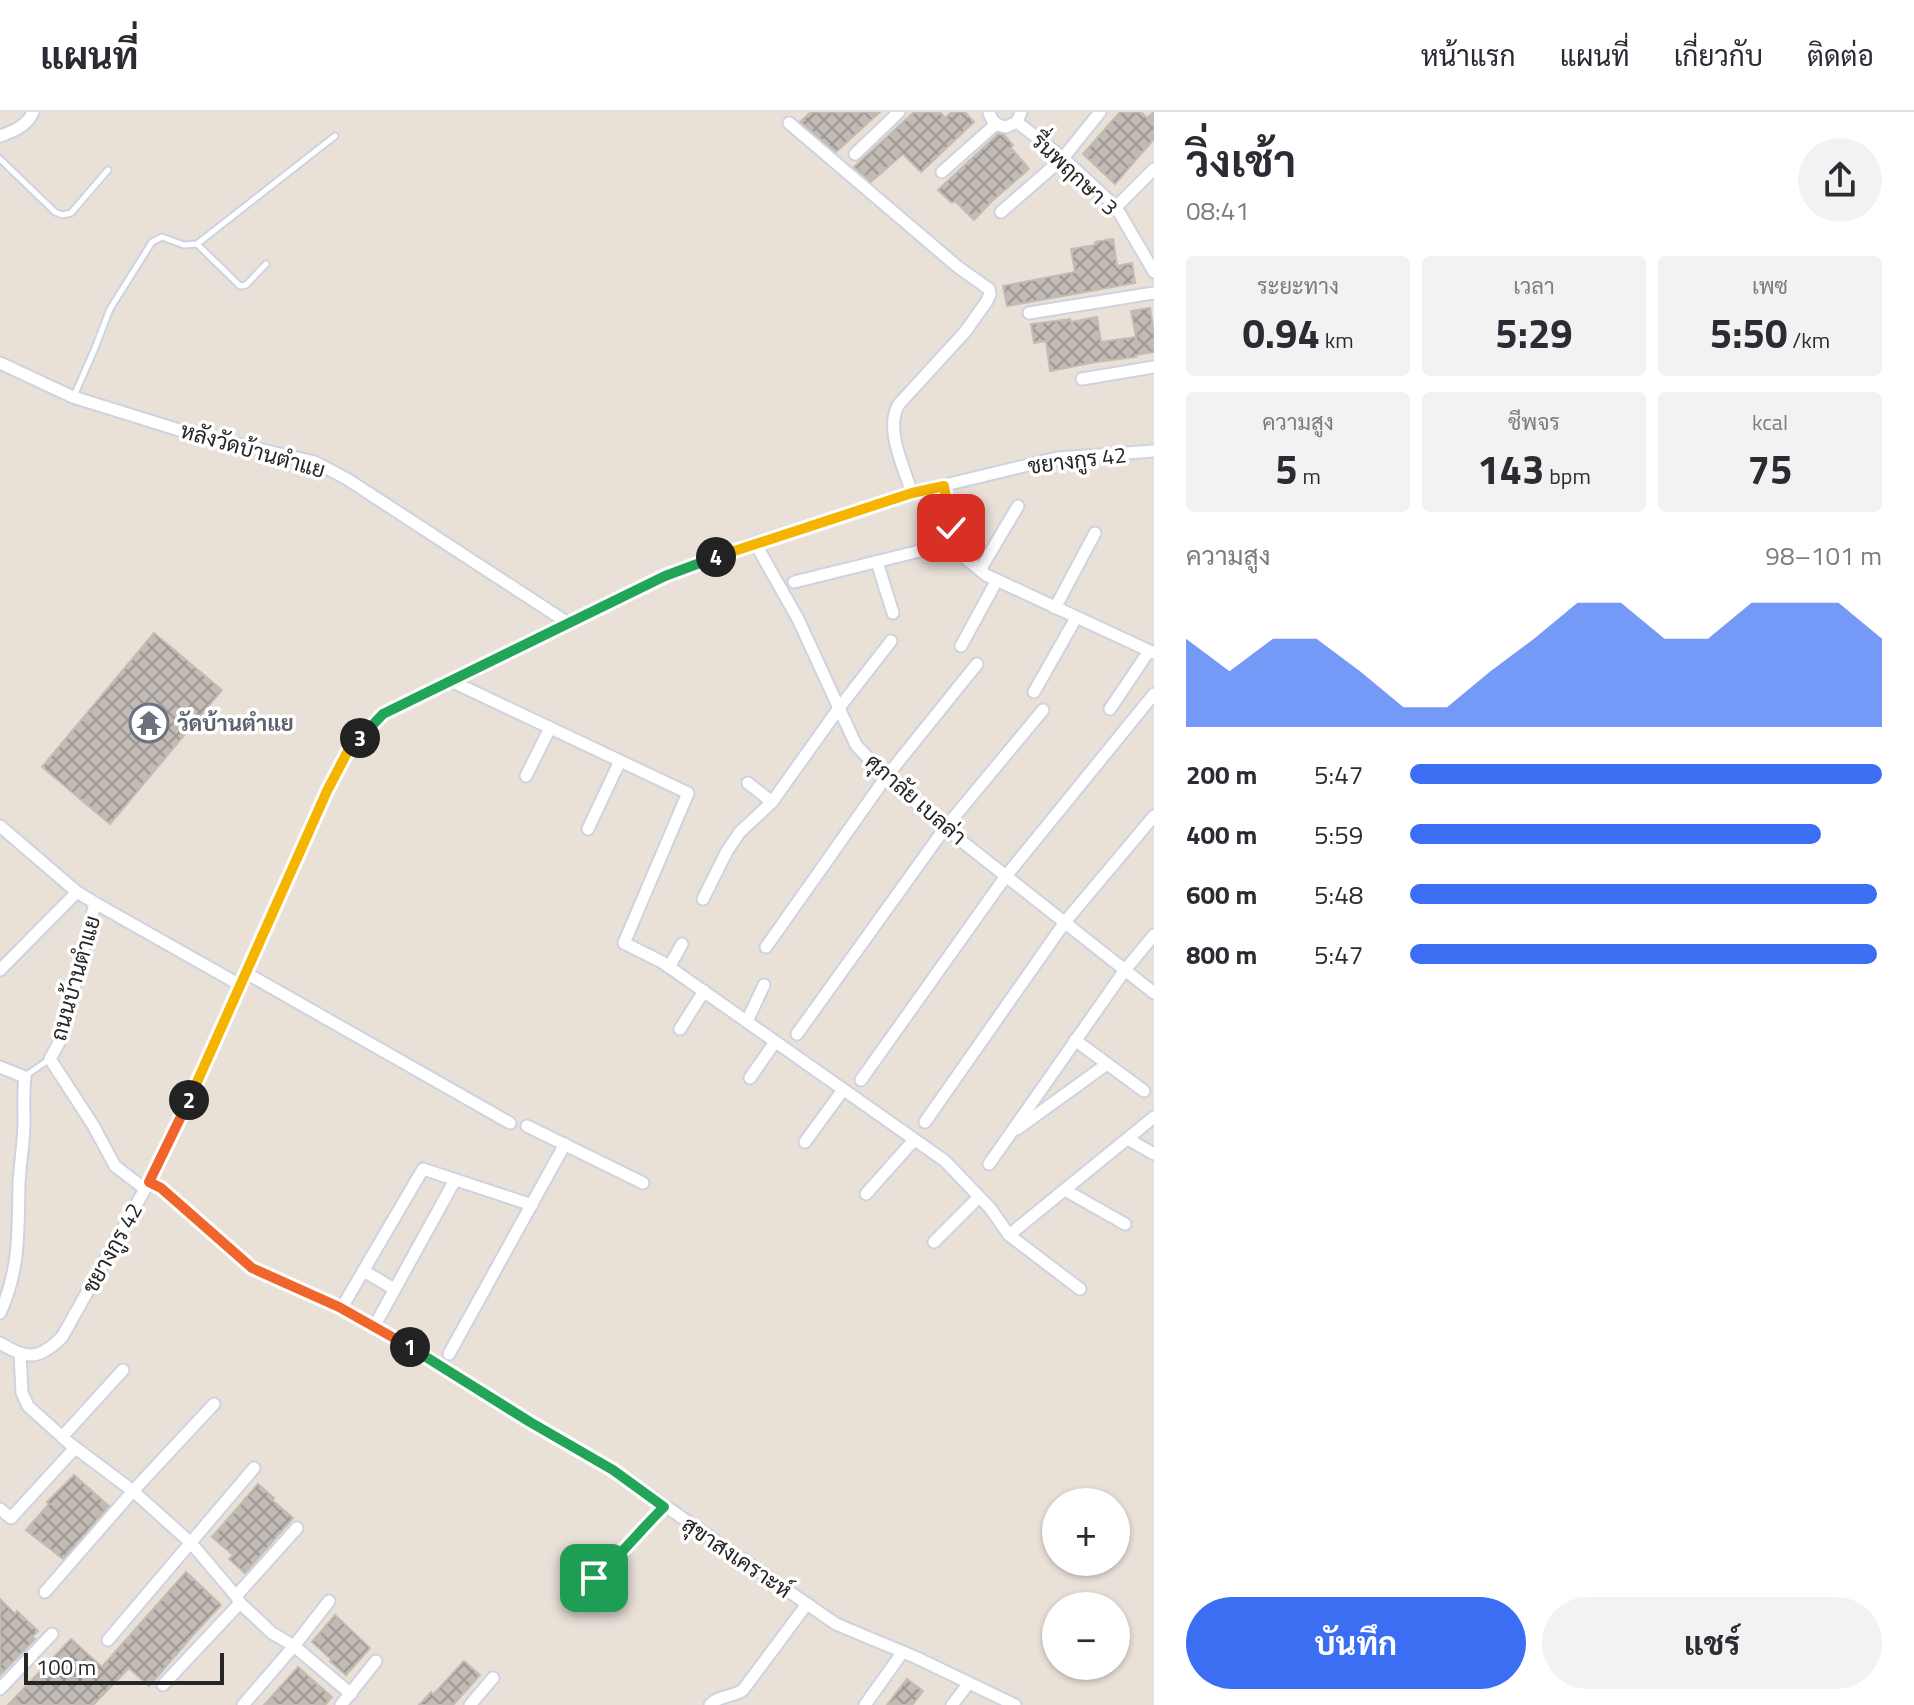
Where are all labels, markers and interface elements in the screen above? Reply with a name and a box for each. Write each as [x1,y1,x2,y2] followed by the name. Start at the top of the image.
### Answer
[40,26,139,84] text: แผนที่
[1421,34,1516,77] text: หน้าแรก
[1560,34,1630,77] text: แผนที่
[1674,34,1763,77] text: เกี่ยวกับ
[1807,34,1874,77] text: ติดต่อ
[1023,122,1128,223] street label: รื่นพฤกษา 3
[1186,127,1296,194] text: วิ่งเช้า
[1798,138,1882,222] button: share
[1186,191,1250,230] text: 08:41
[1257,269,1339,303] text: ระยะทาง
[1513,269,1555,303] text: เวลา
[1752,269,1788,303] text: เพซ
[1242,303,1320,364] text: 0.94
[1495,303,1573,364] text: 5:29
[1710,303,1787,364] text: 5:50
[1320,323,1354,357] text: km
[1787,323,1830,357] text: /km
[1262,405,1334,439] text: ความสูง
[1508,405,1560,439] text: ชีพจร
[1752,405,1788,439] text: kcal
[177,413,329,487] street label: หลังวัดบ้านตำแย
[1026,437,1128,483] street label: ชยางกูร 42
[1275,439,1298,500] text: 5
[1477,439,1544,500] text: 143
[1748,439,1792,500] text: 75
[1298,459,1321,493] text: m
[1544,459,1591,493] text: bpm
[917,494,985,562] pin
[929,506,973,550] icon: check
[1186,536,1270,575] text: ความสูง
[1765,536,1882,575] text: 98–101 m
[696,537,736,577] pin: 4
[710,540,722,574] text: 4
[128,702,170,744] temple icon: วัดบ้านตำแย
[177,706,294,740] place label: วัดบ้านตำแย
[340,718,380,758] pin: 3
[354,721,366,755] text: 3
[858,745,974,853] street label: ศุภาลัย เบลล่า
[1186,755,1257,794] text: 200 m
[1314,755,1363,794] text: 5:47
[1186,815,1257,854] text: 400 m
[1314,815,1363,854] text: 5:59
[1186,875,1257,914] text: 600 m
[1314,875,1363,914] text: 5:48
[41,911,109,1045] street label: ถนนบ้านตำแย
[1186,935,1257,974] text: 800 m
[1314,935,1363,974] text: 5:47
[169,1080,209,1120] pin: 2
[183,1083,195,1117] text: 2
[73,1196,151,1300] street label: ชยางกูร 42
[390,1327,430,1367] pin: 1
[404,1330,416,1364] text: 1
[1042,1488,1130,1680] map controls
[1042,1488,1130,1576] button: +
[675,1508,799,1606] street label: สุขาสงเคราะห์
[560,1544,628,1612] pin
[572,1556,616,1600] icon: arrive
[1042,1592,1130,1680] button: −
[1186,1597,1526,1689] button: บันทึก
[1542,1597,1882,1689] button: แชร์
[24,1649,224,1685] scale bar
[36,1650,96,1684] text: 100 m

